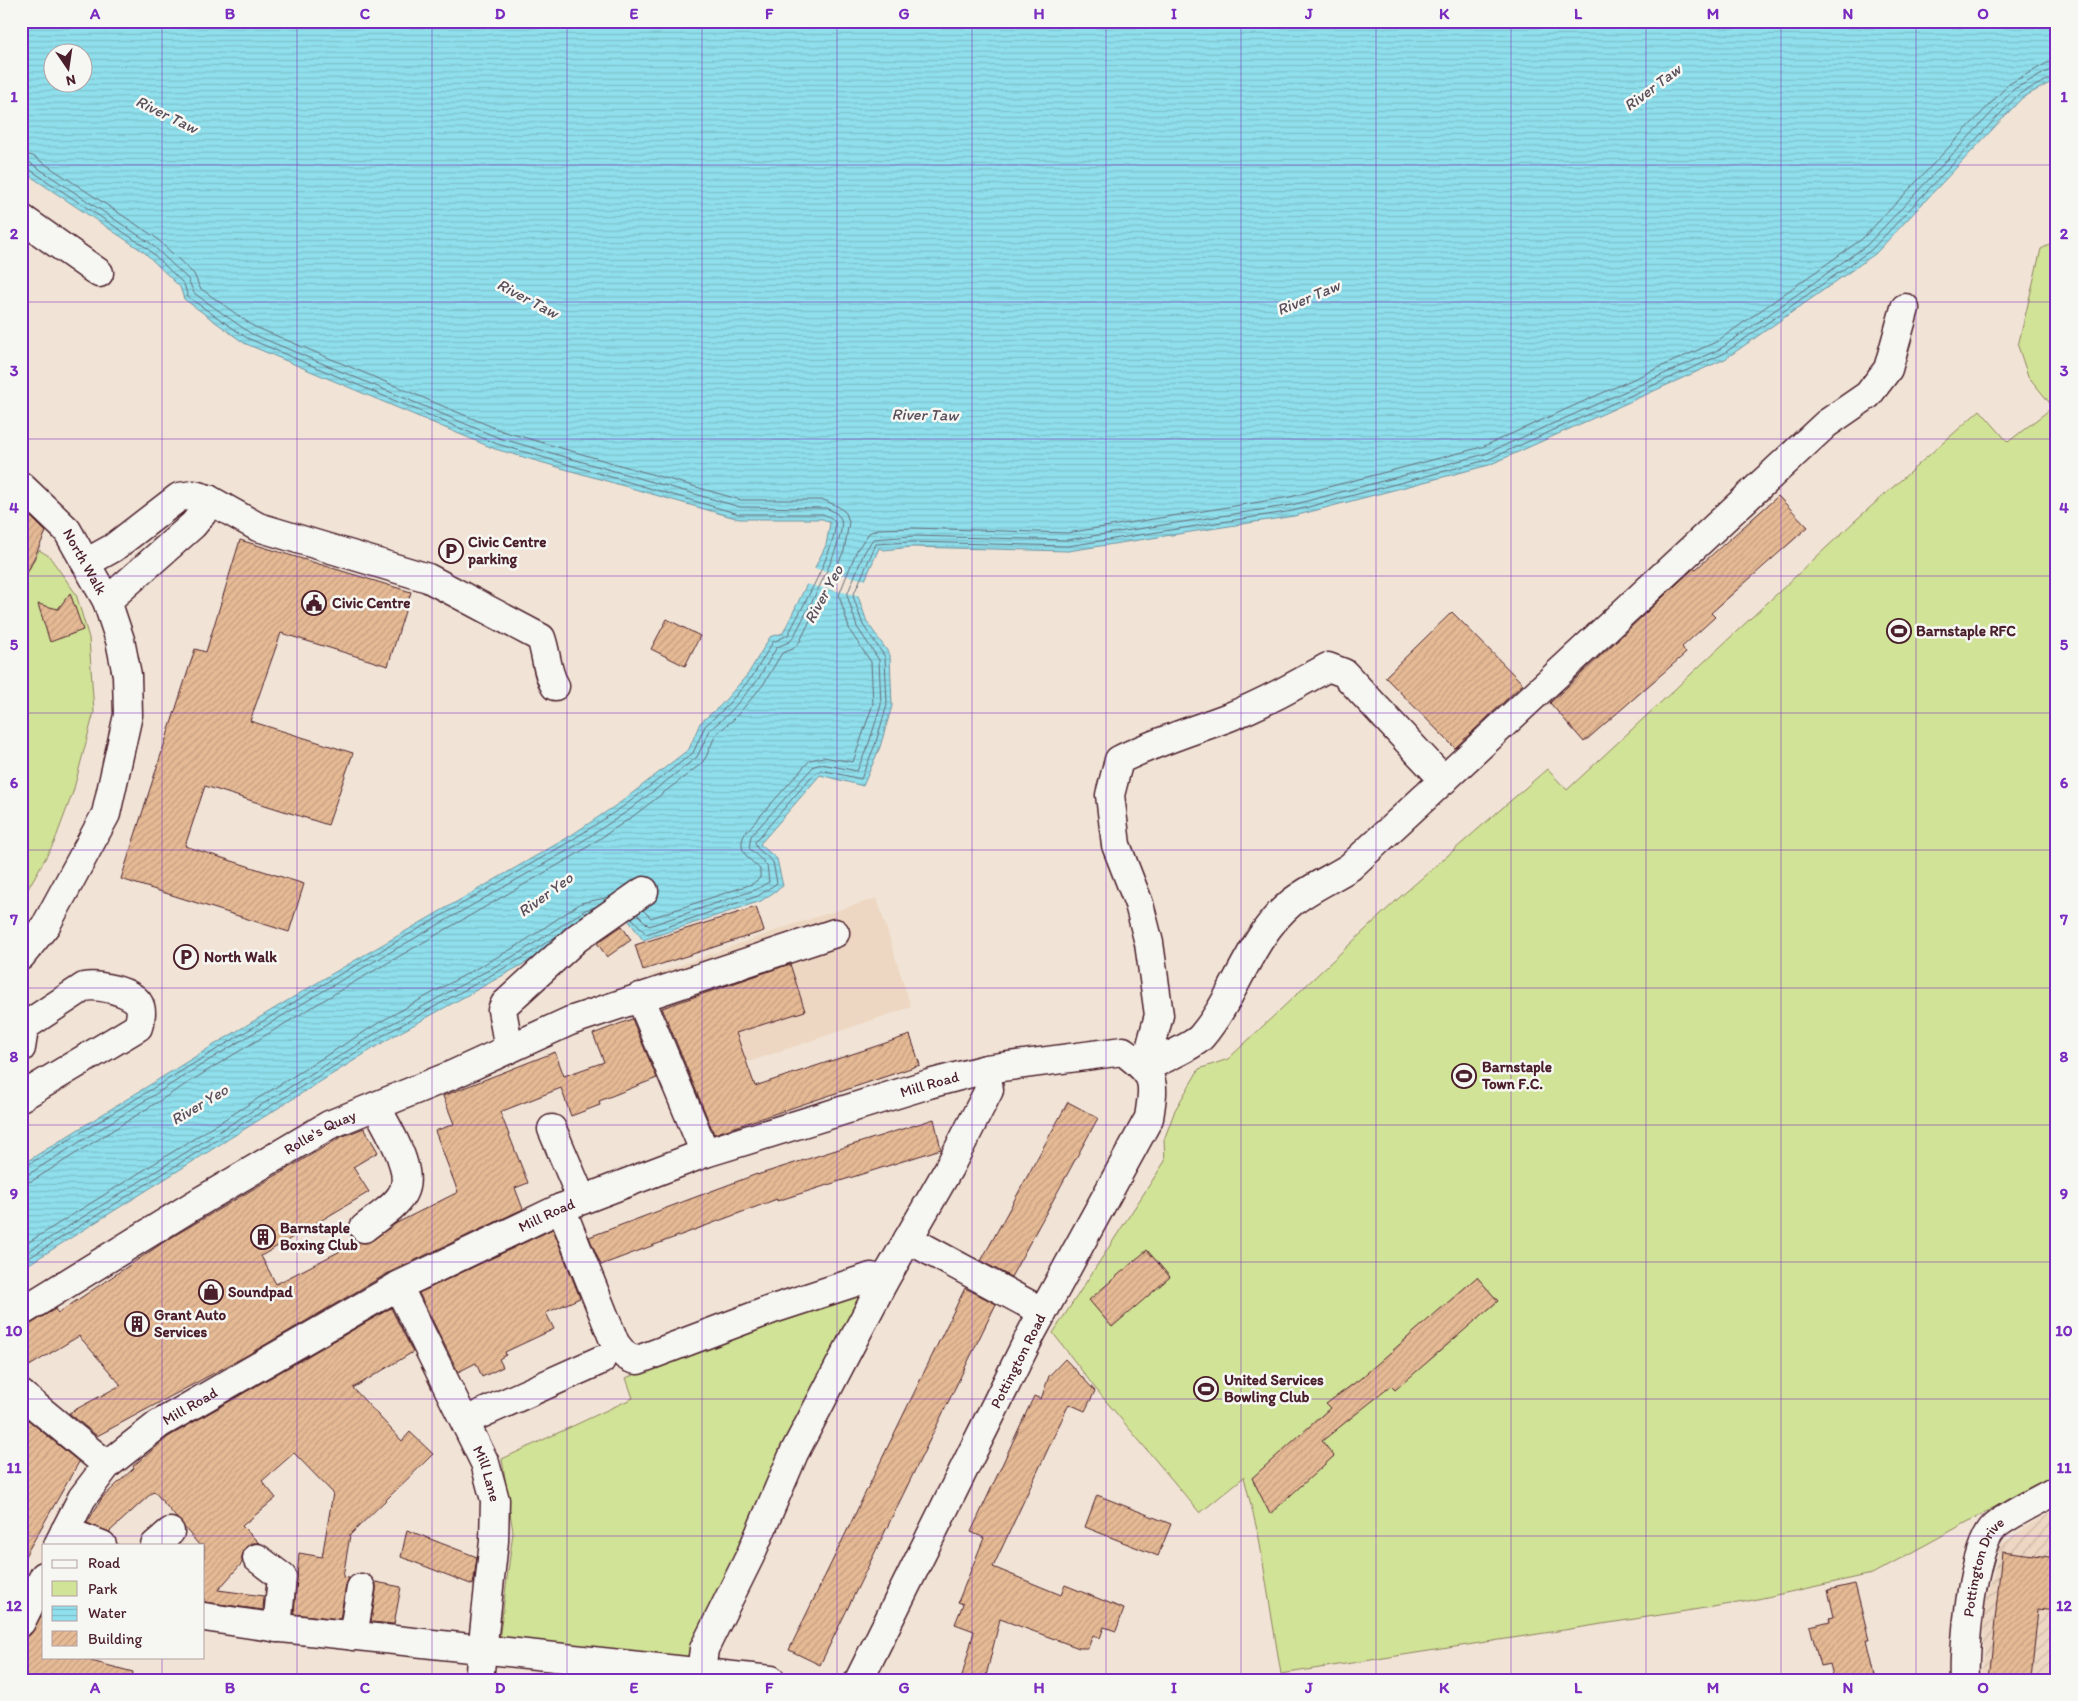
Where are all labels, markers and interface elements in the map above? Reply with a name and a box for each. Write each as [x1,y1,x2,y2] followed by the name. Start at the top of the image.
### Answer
[89,4,101,23] text: A
[225,4,236,23] text: B
[360,4,371,23] text: C
[495,4,506,23] text: D
[630,4,639,23] text: E
[765,4,774,23] text: F
[898,4,910,23] text: G
[1033,4,1045,23] text: H
[1171,4,1177,23] text: I
[1304,4,1313,23] text: J
[1439,4,1450,23] text: K
[1574,4,1583,23] text: L
[1707,4,1719,23] text: M
[1843,4,1853,23] text: N
[1977,4,1989,23] text: O
[42,42,92,92] north arrow
[1620,59,1686,115] water label: River Taw
[64,71,77,90] text: N
[10,87,18,106] text: 1
[2060,87,2068,106] text: 1
[133,91,203,139] water label: River Taw
[10,224,19,243] text: 2
[2060,224,2069,243] text: 2
[494,274,563,323] water label: River Taw
[1274,275,1344,319] water label: River Taw
[10,361,19,380] text: 3
[2060,361,2069,380] text: 3
[892,404,961,425] water label: River Taw
[9,498,19,517] text: 4
[2059,498,2069,517] text: 4
[59,525,111,598] street label: North Walk
[467,533,546,569] place label: Civic Centre parking
[438,538,464,564] parking icon: Civic Centre parking
[800,561,848,627] water label: River Yeo
[301,590,327,616] public building icon: Civic Centre
[332,594,410,612] place label: Civic Centre
[1886,618,1912,644] sports icon: Barnstaple RFC
[1916,622,2016,641] place label: Barnstaple RFC
[10,635,19,654] text: 5
[2060,635,2069,654] text: 5
[10,773,19,792] text: 6
[2060,773,2069,792] text: 6
[514,868,577,921] water label: River Yeo
[9,910,18,929] text: 7
[2059,910,2068,929] text: 7
[173,944,199,970] parking icon: North Walk
[204,948,277,966] place label: North Walk
[10,1047,19,1066] text: 8
[2060,1047,2069,1066] text: 8
[1481,1058,1552,1093] place label: Barnstaple Town F.C.
[1451,1063,1477,1089] sports icon: Barnstaple Town F.C.
[898,1068,961,1101] street label: Mill Road
[167,1080,232,1129] water label: River Yeo
[281,1106,359,1159] street label: Rolle's Quay
[10,1184,18,1203] text: 9
[2060,1184,2068,1203] text: 9
[515,1195,577,1236] street label: Mill Road
[280,1219,358,1255] place label: Barnstaple Boxing Club
[250,1224,276,1250] building icon: Barnstaple Boxing Club
[198,1279,224,1305] shop icon: Soundpad
[228,1283,294,1302] place label: Soundpad
[154,1306,227,1341] place label: Grant Auto Services
[124,1311,150,1337] building icon: Grant Auto Services
[986,1311,1050,1411] street label: Pottington Road
[5,1321,23,1340] text: 10
[2055,1321,2073,1340] text: 10
[1224,1371,1324,1407] place label: United Services Bowling Club
[1193,1376,1219,1402] sports icon: United Services Bowling Club
[159,1383,221,1429] street label: Mill Road
[469,1443,504,1504] street label: Mill Lane
[7,1458,22,1477] text: 11
[2057,1458,2072,1477] text: 11
[1959,1513,2008,1618] street label: Pottington Drive
[42,1544,205,1658] legend
[88,1554,121,1572] text: Road
[88,1580,118,1598] text: Park
[6,1596,23,1615] text: 12
[2056,1596,2073,1615] text: 12
[88,1604,127,1622] text: Water
[88,1630,142,1648] text: Building
[89,1678,101,1697] text: A
[225,1678,236,1697] text: B
[360,1678,371,1697] text: C
[495,1678,506,1697] text: D
[630,1678,639,1697] text: E
[765,1678,774,1697] text: F
[898,1678,910,1697] text: G
[1033,1678,1045,1697] text: H
[1171,1678,1177,1697] text: I
[1304,1678,1313,1697] text: J
[1439,1678,1450,1697] text: K
[1574,1678,1583,1697] text: L
[1707,1678,1719,1697] text: M
[1843,1678,1853,1697] text: N
[1977,1678,1989,1697] text: O

